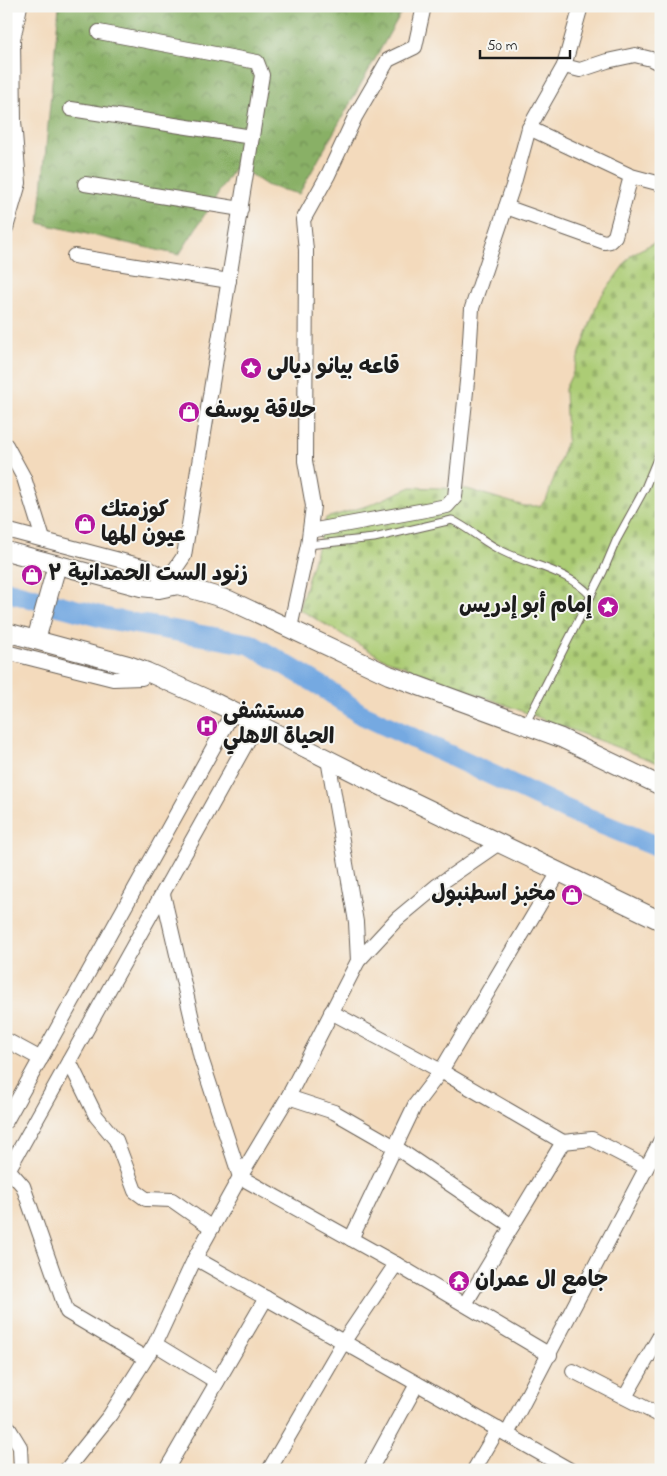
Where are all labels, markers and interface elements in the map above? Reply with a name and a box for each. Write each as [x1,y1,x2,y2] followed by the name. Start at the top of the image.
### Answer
[480,28,570,60] scale bar
[487,35,518,57] text: 50 m
[267,352,400,384] place label: قاعه بيانو ديالى
[239,356,263,380] place icon: قاعه بيانو ديالى
[205,396,316,428] place label: حلاقة يوسف
[177,400,201,424] shop icon: حلاقة يوسف
[101,495,186,552] place label: كوزمتك عيون المها
[73,512,97,536] shop icon: كوزمتك عيون المها
[48,559,248,591] place label: زنود الست الحمدانية ٣
[20,563,44,587] shop icon: زنود الست الحمدانية ٣
[459,591,592,623] place label: إمام أبو إدريس
[596,595,620,619] place icon: إمام أبو إدريس
[223,697,334,755] place label: مستشفى الحياة الاهلي
[195,714,219,738] hospital icon: مستشفى الحياة الاهلي
[431,879,556,911] place label: مخبز اسطنبول
[560,883,584,907] shop icon: مخبز اسطنبول
[475,1265,608,1297] place label: جامع ال عمران
[447,1269,471,1293] temple icon: جامع ال عمران

